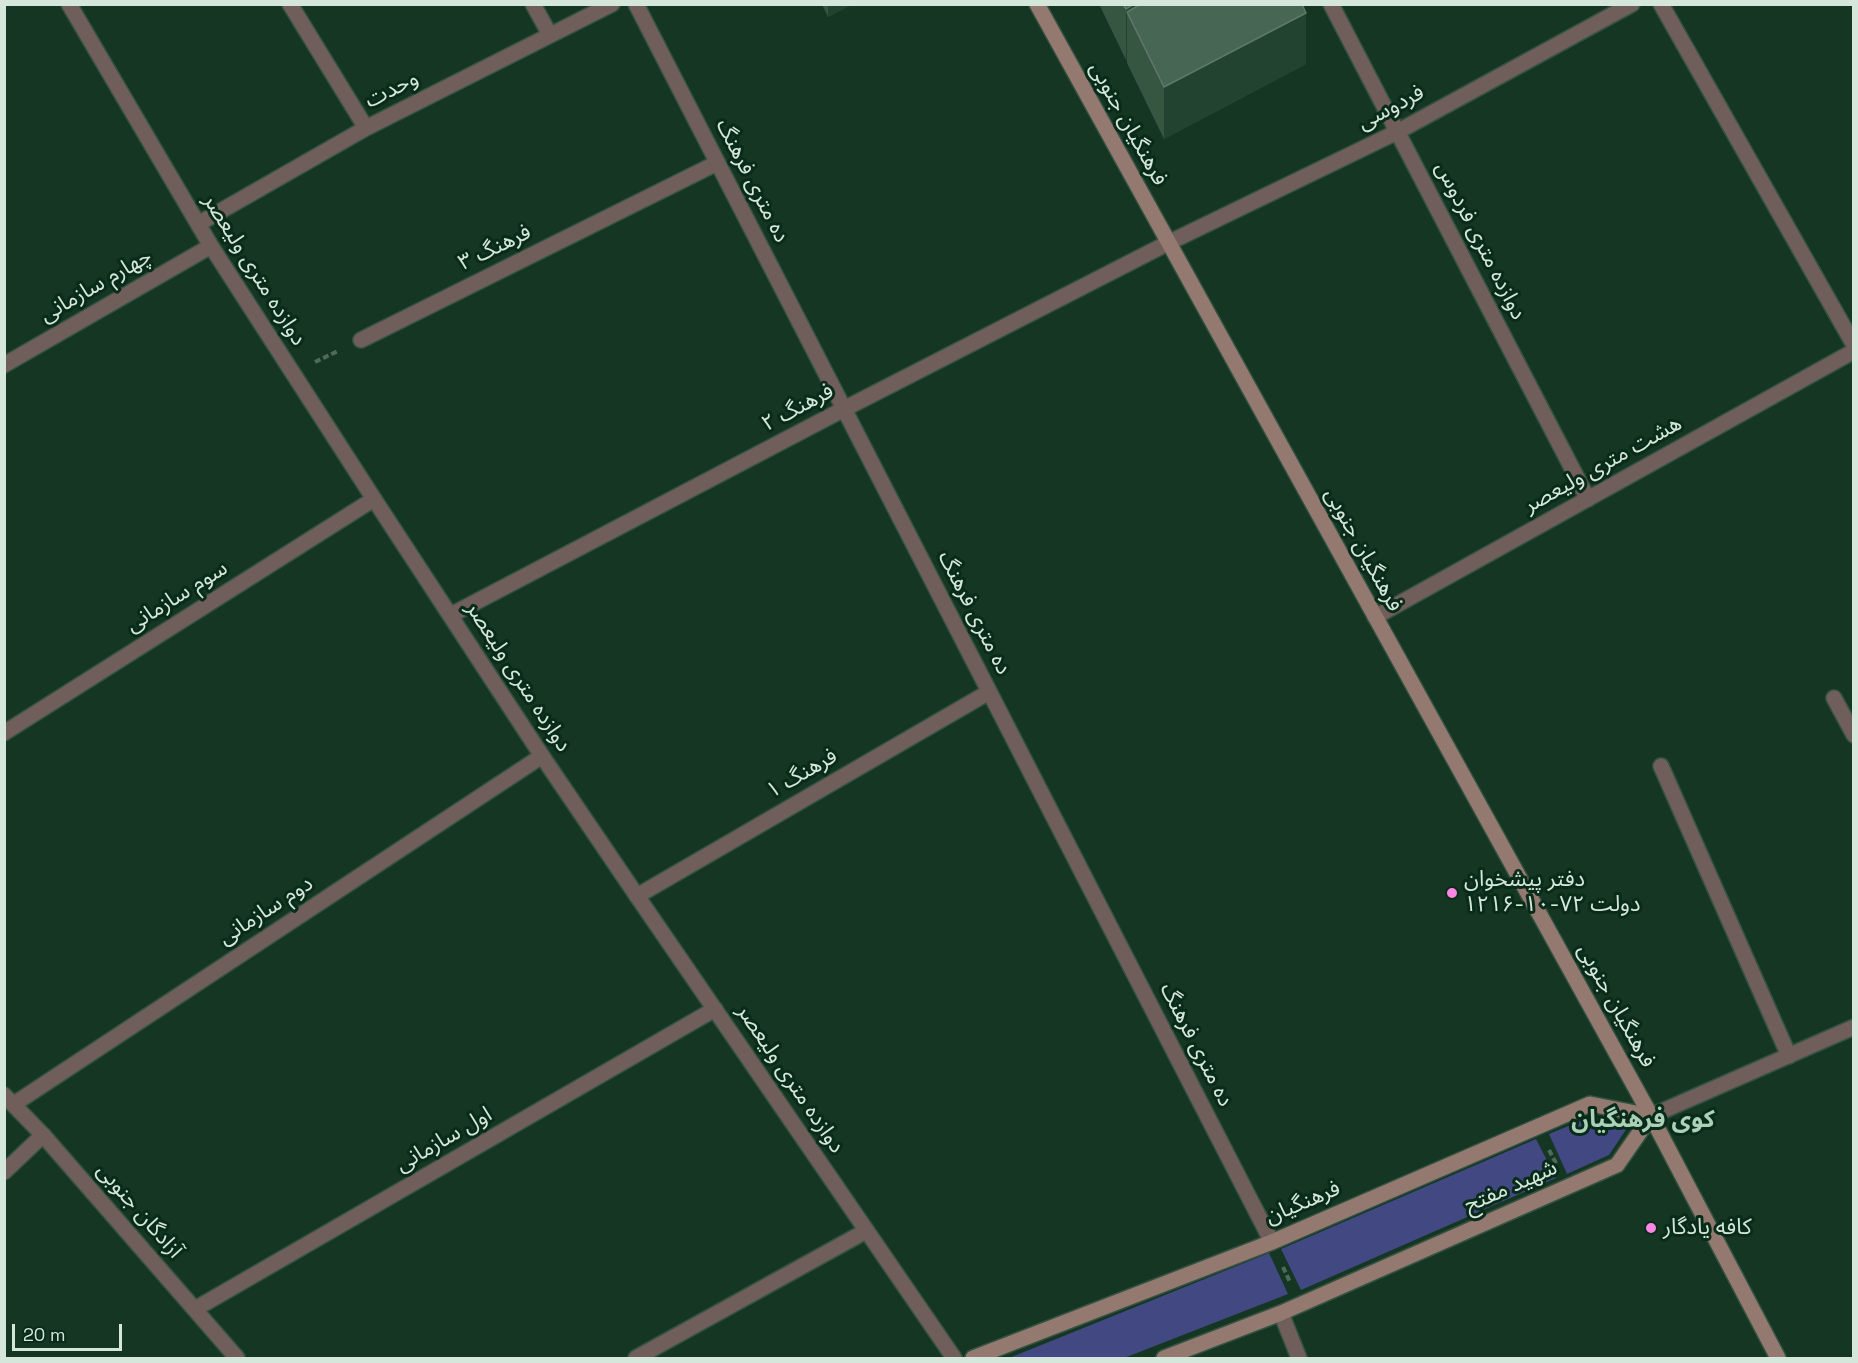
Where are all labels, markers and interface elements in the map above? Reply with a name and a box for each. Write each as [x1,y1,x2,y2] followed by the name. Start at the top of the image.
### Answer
[1083,58,1173,190] street label: فرهنگیان جنوبی
[361,65,423,115] street label: وحدت
[1353,80,1429,136] street label: فردوسی
[710,115,794,247] street label: ده متری فرهنگ
[1429,158,1531,324] street label: دوازده متری فردوس
[197,189,311,351] street label: دوازده متری ولیعصر
[454,219,536,277] street label: فرهنگ ۳
[35,243,157,329] street label: چهارم سازمانی
[758,378,838,438] street label: فرهنگ ۲
[1519,411,1687,519] street label: هشت متری ولیعصر
[1318,484,1408,616] street label: فرهنگیان جنوبی
[932,547,1016,679] street label: ده متری فرهنگ
[121,555,233,639] street label: سوم سازمانی
[460,597,576,757] street label: دوازده متری ولیعصر
[762,743,842,805] street label: فرهنگ ۱
[1464,867,1640,918] place label: دفتر پیشخوان دولت ۷۲-۱۰-۱۲۱۶
[214,871,318,951] street label: دوم سازمانی
[1445,886,1459,900] marker: دفتر پیشخوان دولت ۷۲-۱۰-۱۲۱۶
[1571,940,1661,1072] street label: فرهنگیان جنوبی
[1154,979,1238,1111] street label: ده متری فرهنگ
[730,1000,850,1158] street label: دوازده متری ولیعصر
[391,1102,497,1178] street label: اول سازمانی
[1571,1106,1715,1134] district label: کوی فرهنگیان
[1460,1155,1562,1219] street label: شهید مفتح
[90,1158,188,1264] street label: آزادگان جنوبی
[1262,1175,1344,1231] street label: فرهنگیان
[1663,1215,1752,1241] place label: کافه یادگار
[1644,1221,1658,1235] marker: کافه یادگار
[15,1312,124,1350] scale bar
[23,1323,66,1346] text: 20 m

